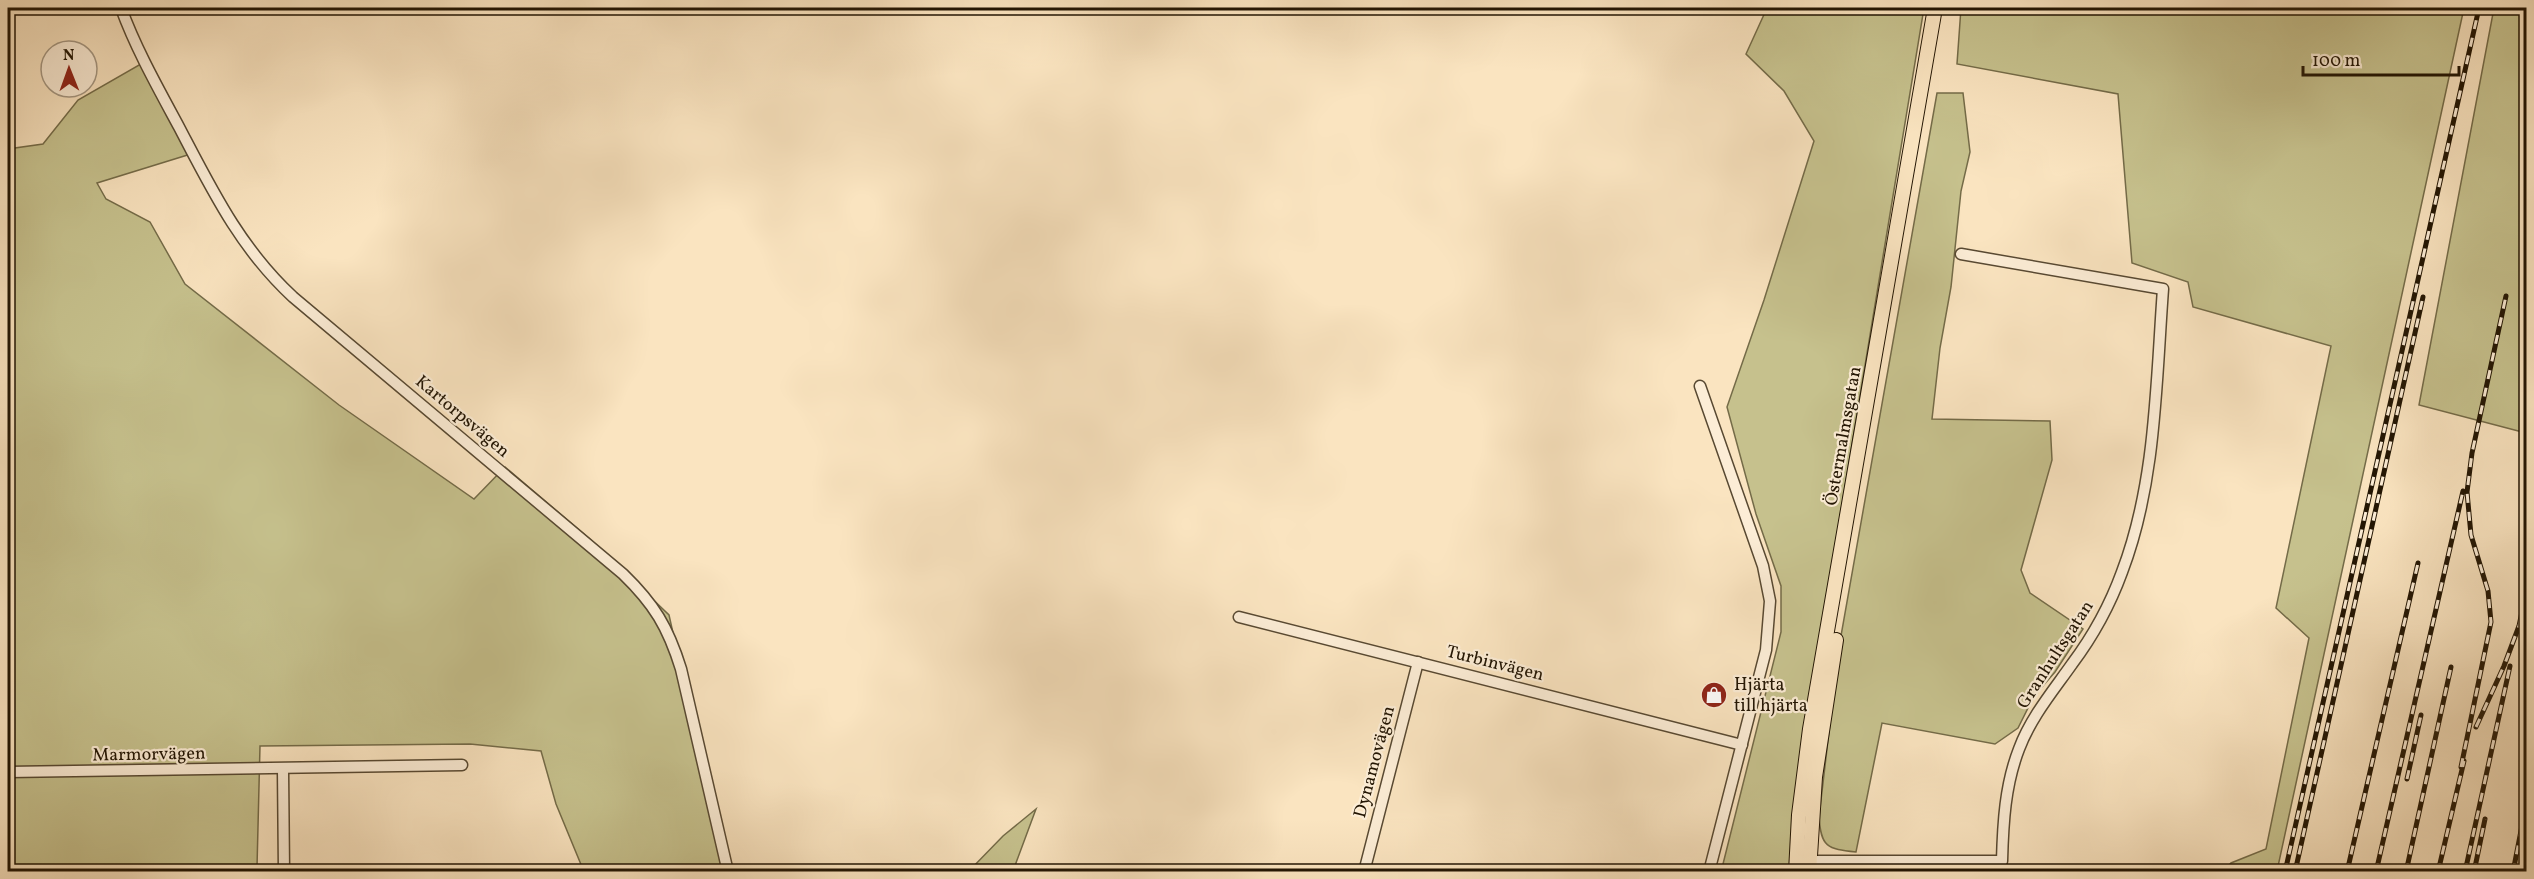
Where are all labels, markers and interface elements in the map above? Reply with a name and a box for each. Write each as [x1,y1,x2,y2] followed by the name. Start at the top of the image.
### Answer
[39,39,99,99] north arrow
[2303,39,2459,77] scale bar
[63,45,75,67] text: N
[2312,49,2361,74] text: 100 m
[1819,364,1869,508] street label: Östermalmsgatan
[409,370,515,464] street label: Kartorpsvägen
[2012,596,2101,714] street label: Granhultsgatan
[1444,640,1547,688] street label: Turbinvägen
[1734,673,1808,719] place label: Hjärta till hjärta
[1699,680,1729,710] shop icon: Hjärta till hjärta
[1348,703,1402,821] street label: Dynamovägen
[92,742,206,768] street label: Marmorvägen

